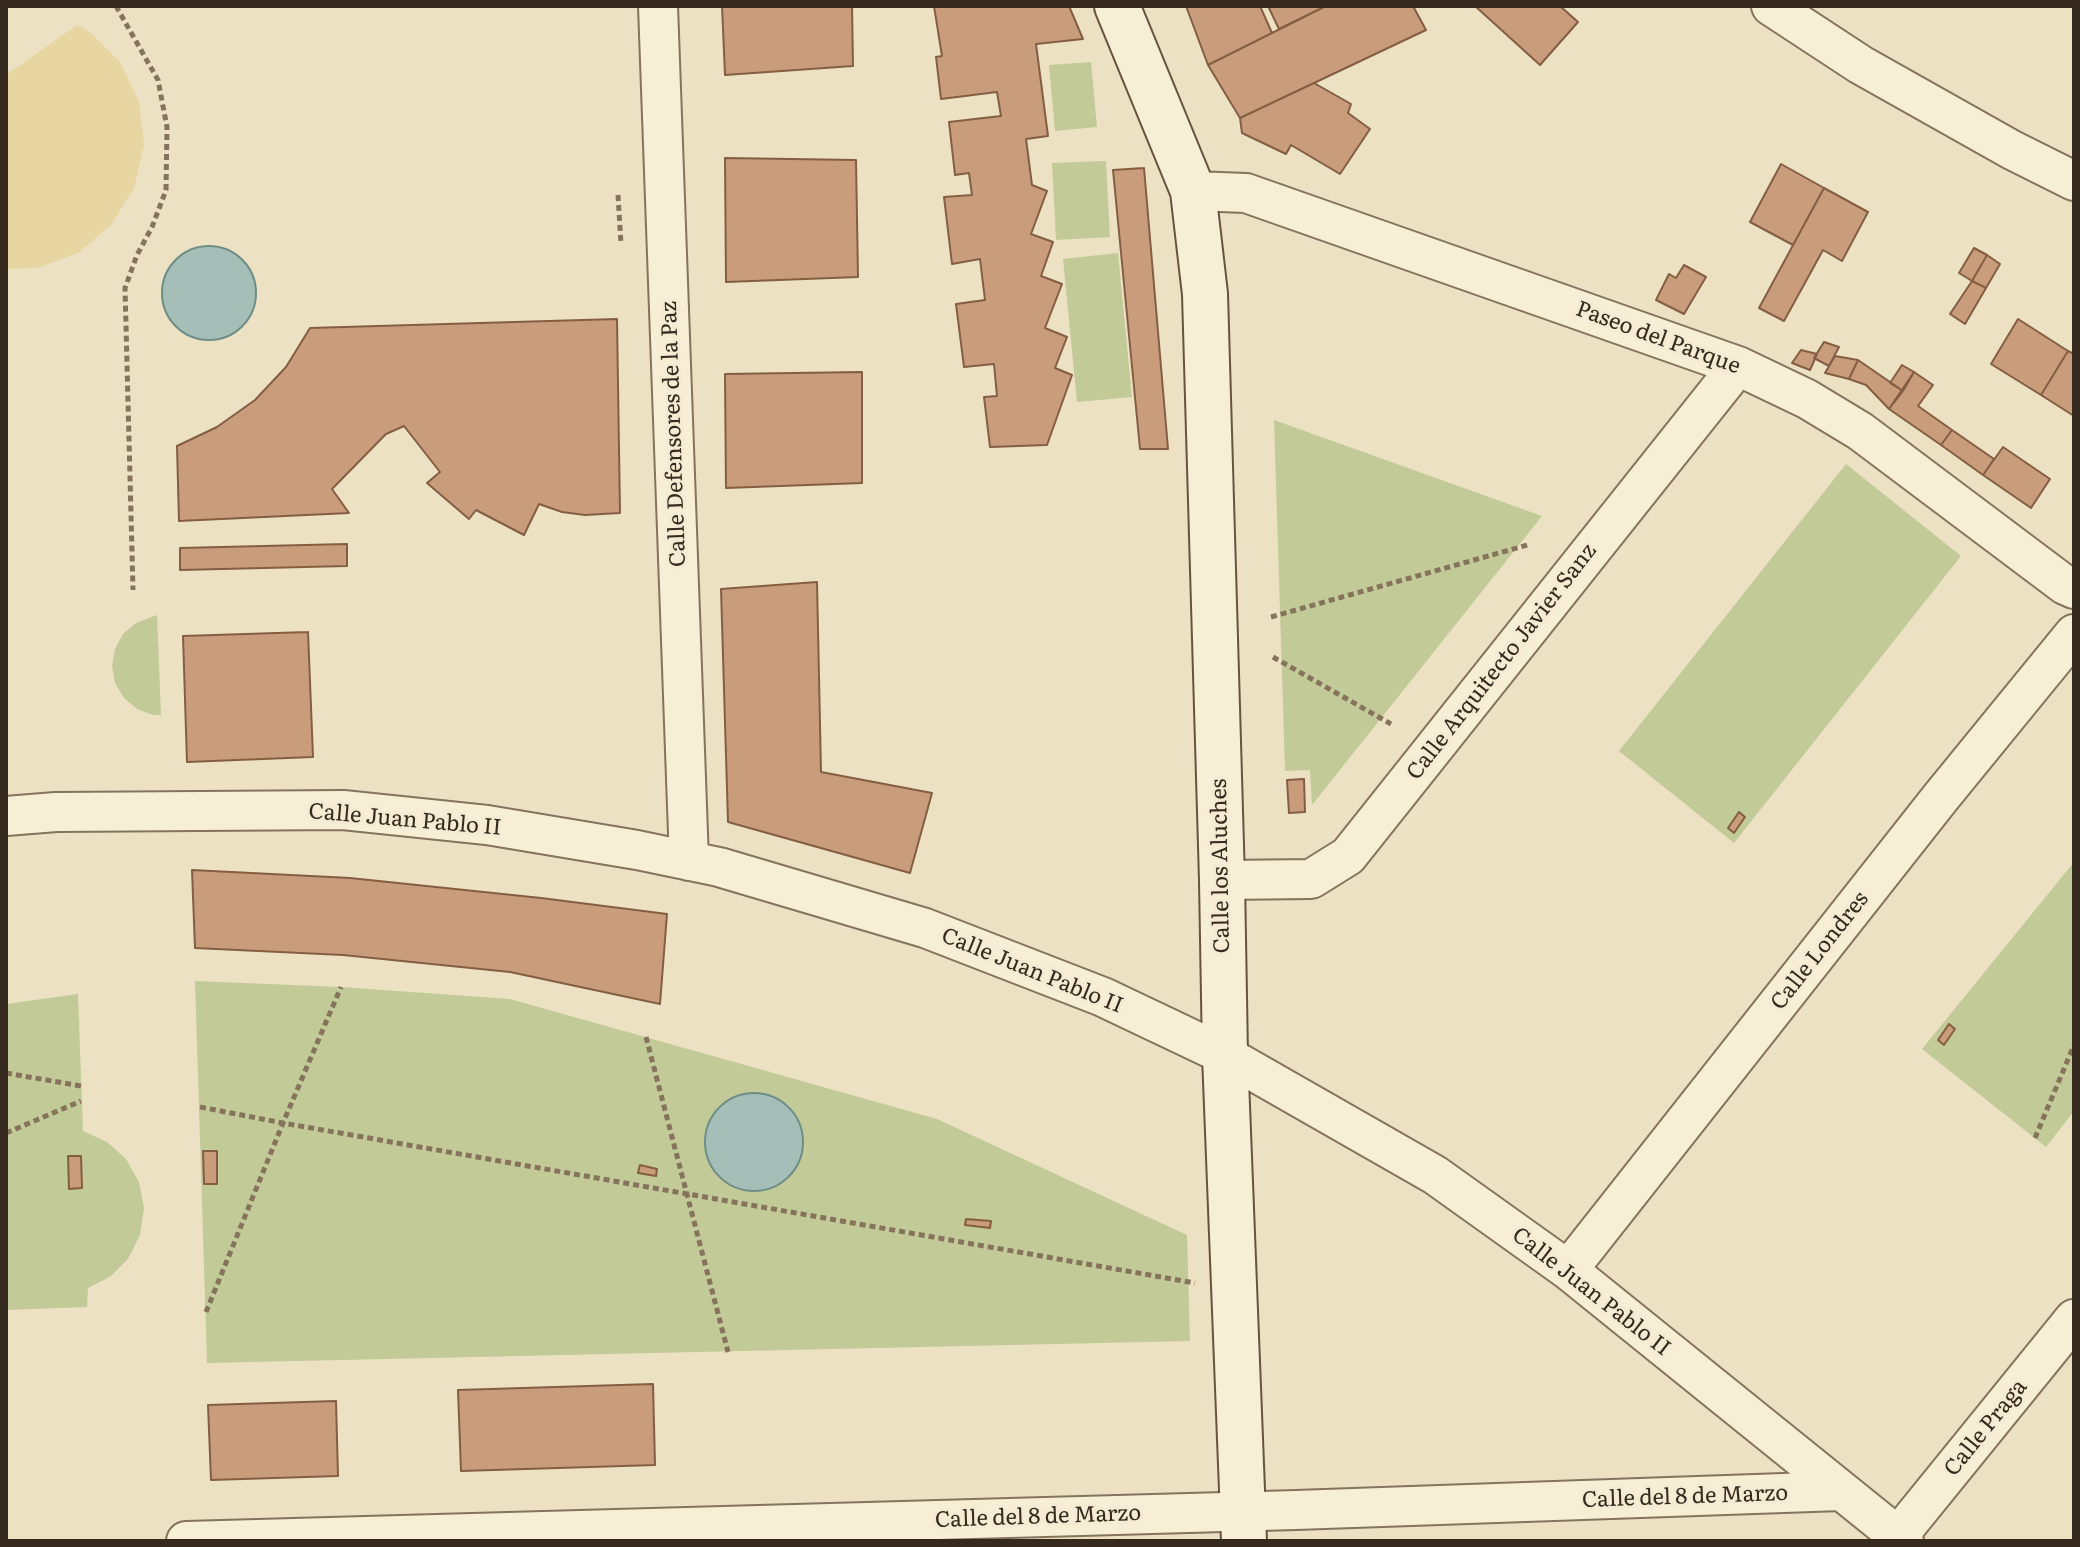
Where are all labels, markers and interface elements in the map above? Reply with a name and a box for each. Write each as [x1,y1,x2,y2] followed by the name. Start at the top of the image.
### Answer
[1572,296,1744,380] street label: Paseo del Parque
[656,301,692,567] street label: Calle Defensores de la Paz
[1402,539,1602,785] street label: Calle Arquitecto Javier Sanz
[1206,778,1236,954] street label: Calle los Aluches
[308,798,502,842] street label: Calle Juan Pablo II
[1766,887,1874,1015] street label: Calle Londres
[937,923,1127,1019] street label: Calle Juan Pablo II
[1507,1222,1675,1362] street label: Calle Juan Pablo II
[1939,1374,2033,1482] street label: Calle Praga
[1581,1480,1789,1514] street label: Calle del 8 de Marzo
[934,1500,1142,1534] street label: Calle del 8 de Marzo

